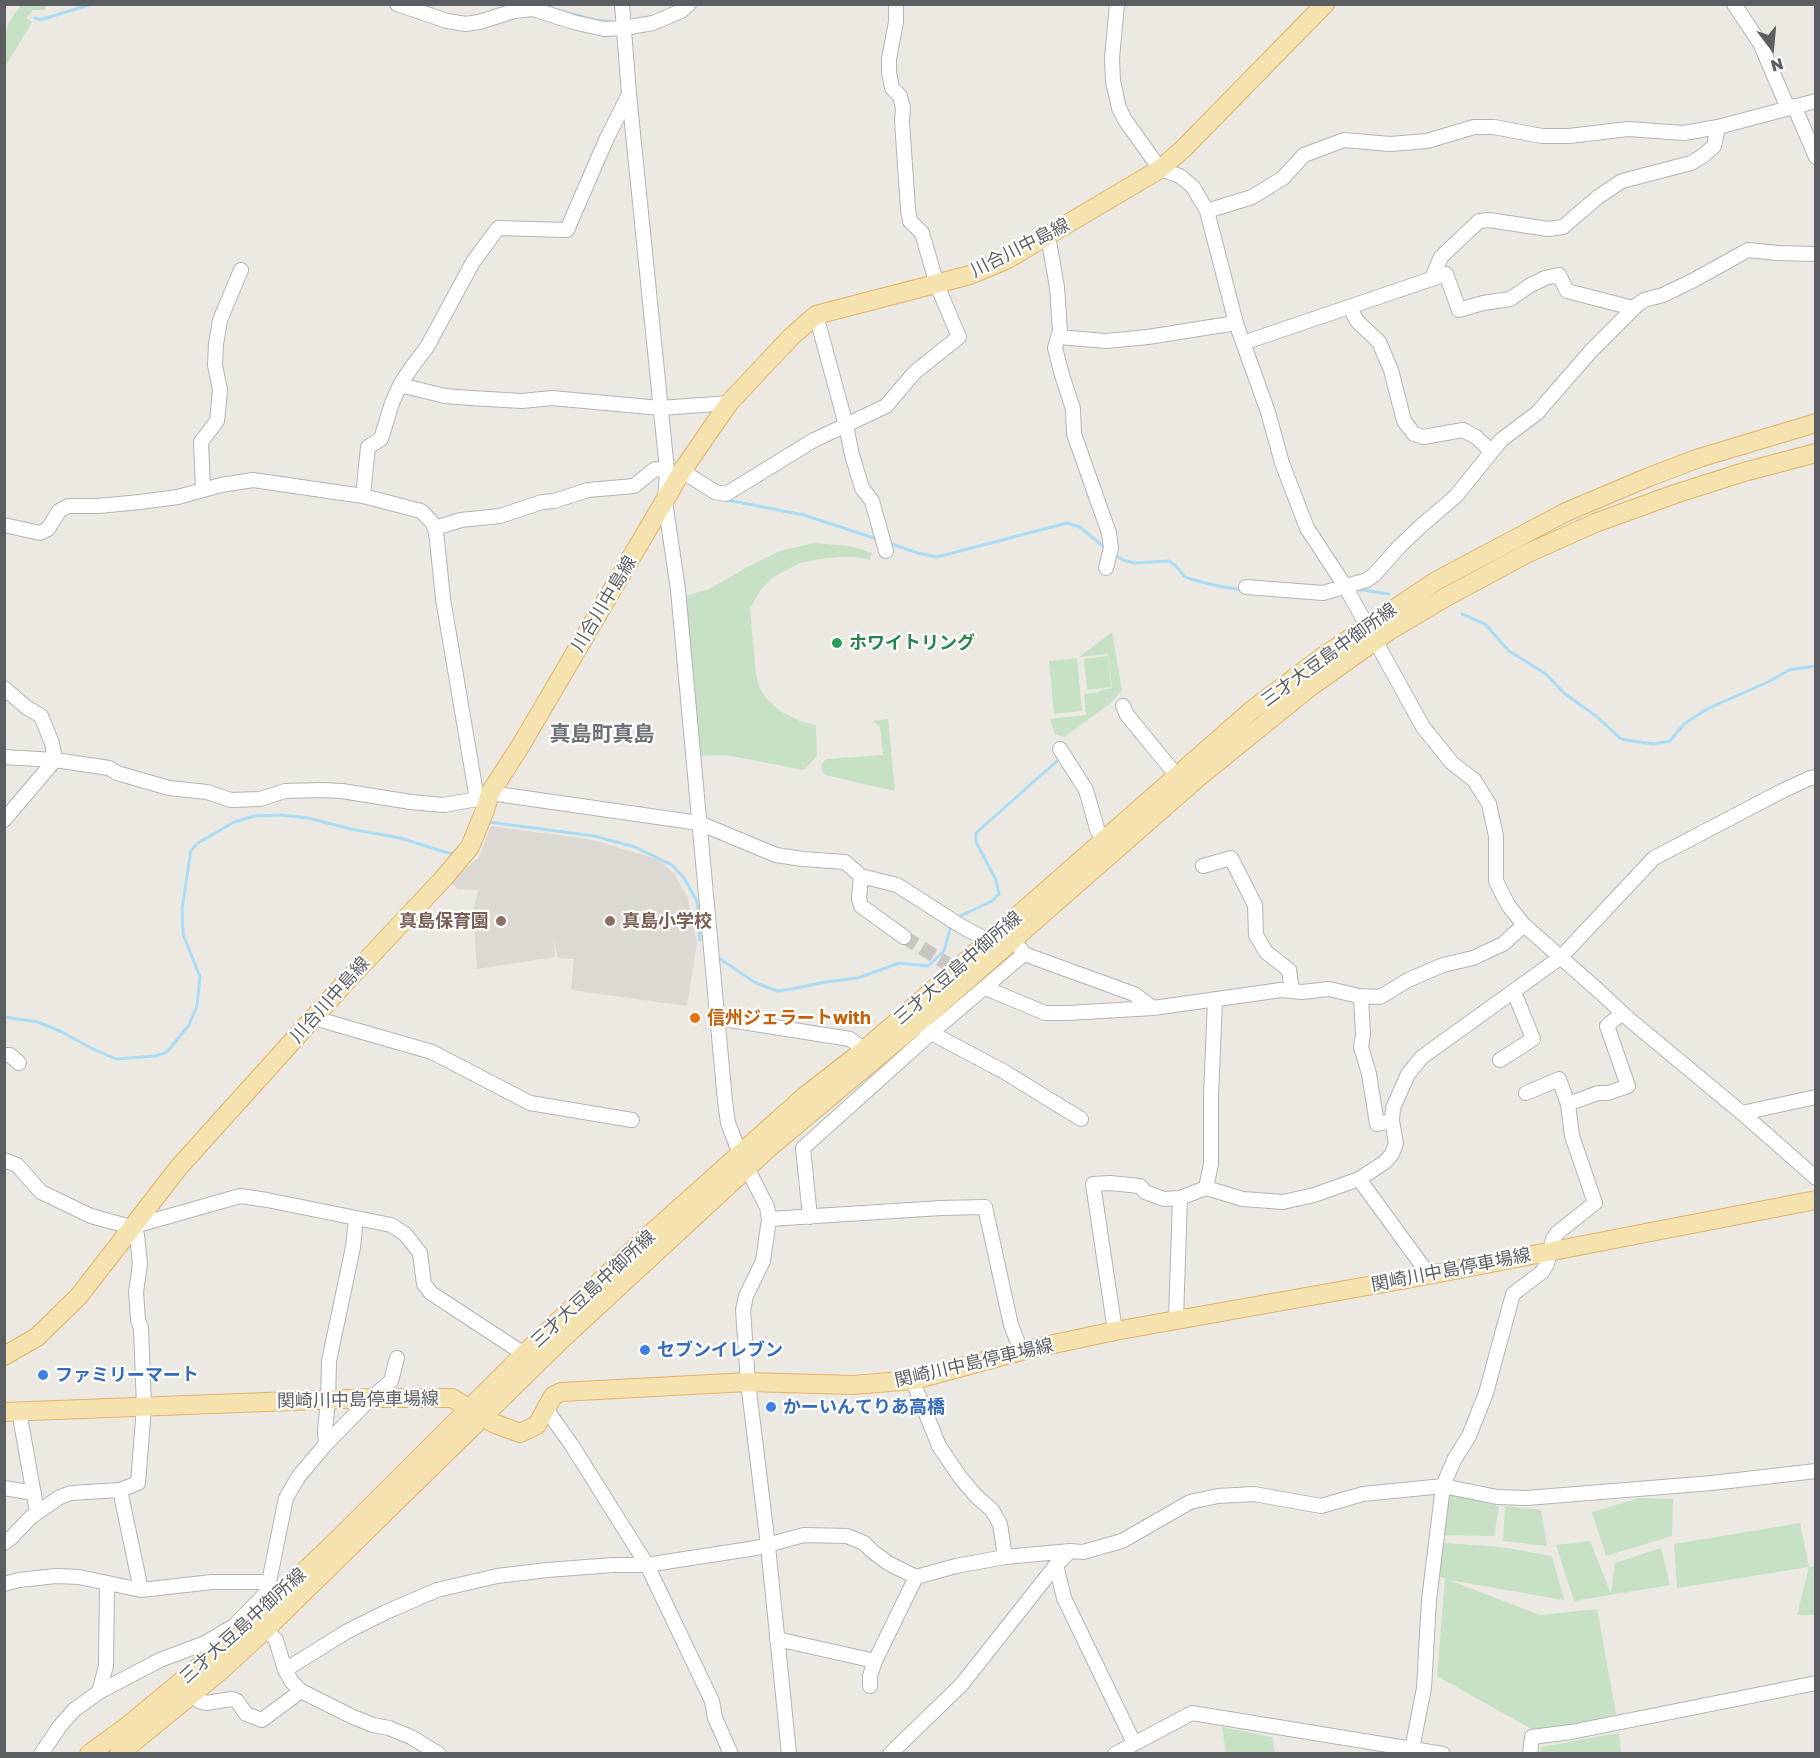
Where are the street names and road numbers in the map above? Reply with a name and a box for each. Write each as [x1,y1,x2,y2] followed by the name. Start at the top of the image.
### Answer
[967,214,1073,282] street label: 川合川中島線
[567,552,641,656] street label: 川合川中島線
[1257,599,1401,711] street label: 三才大豆島中御所線
[890,907,1026,1029] street label: 三才大豆島中御所線
[286,953,374,1047] street label: 川合川中島線
[526,1226,660,1352] street label: 三才大豆島中御所線
[1369,1244,1533,1296] street label: 関崎川中島停車場線
[893,1334,1055,1392] street label: 関崎川中島停車場線
[277,1388,439,1412] street label: 関崎川中島停車場線
[176,1564,310,1688] street label: 三才大豆島中御所線

